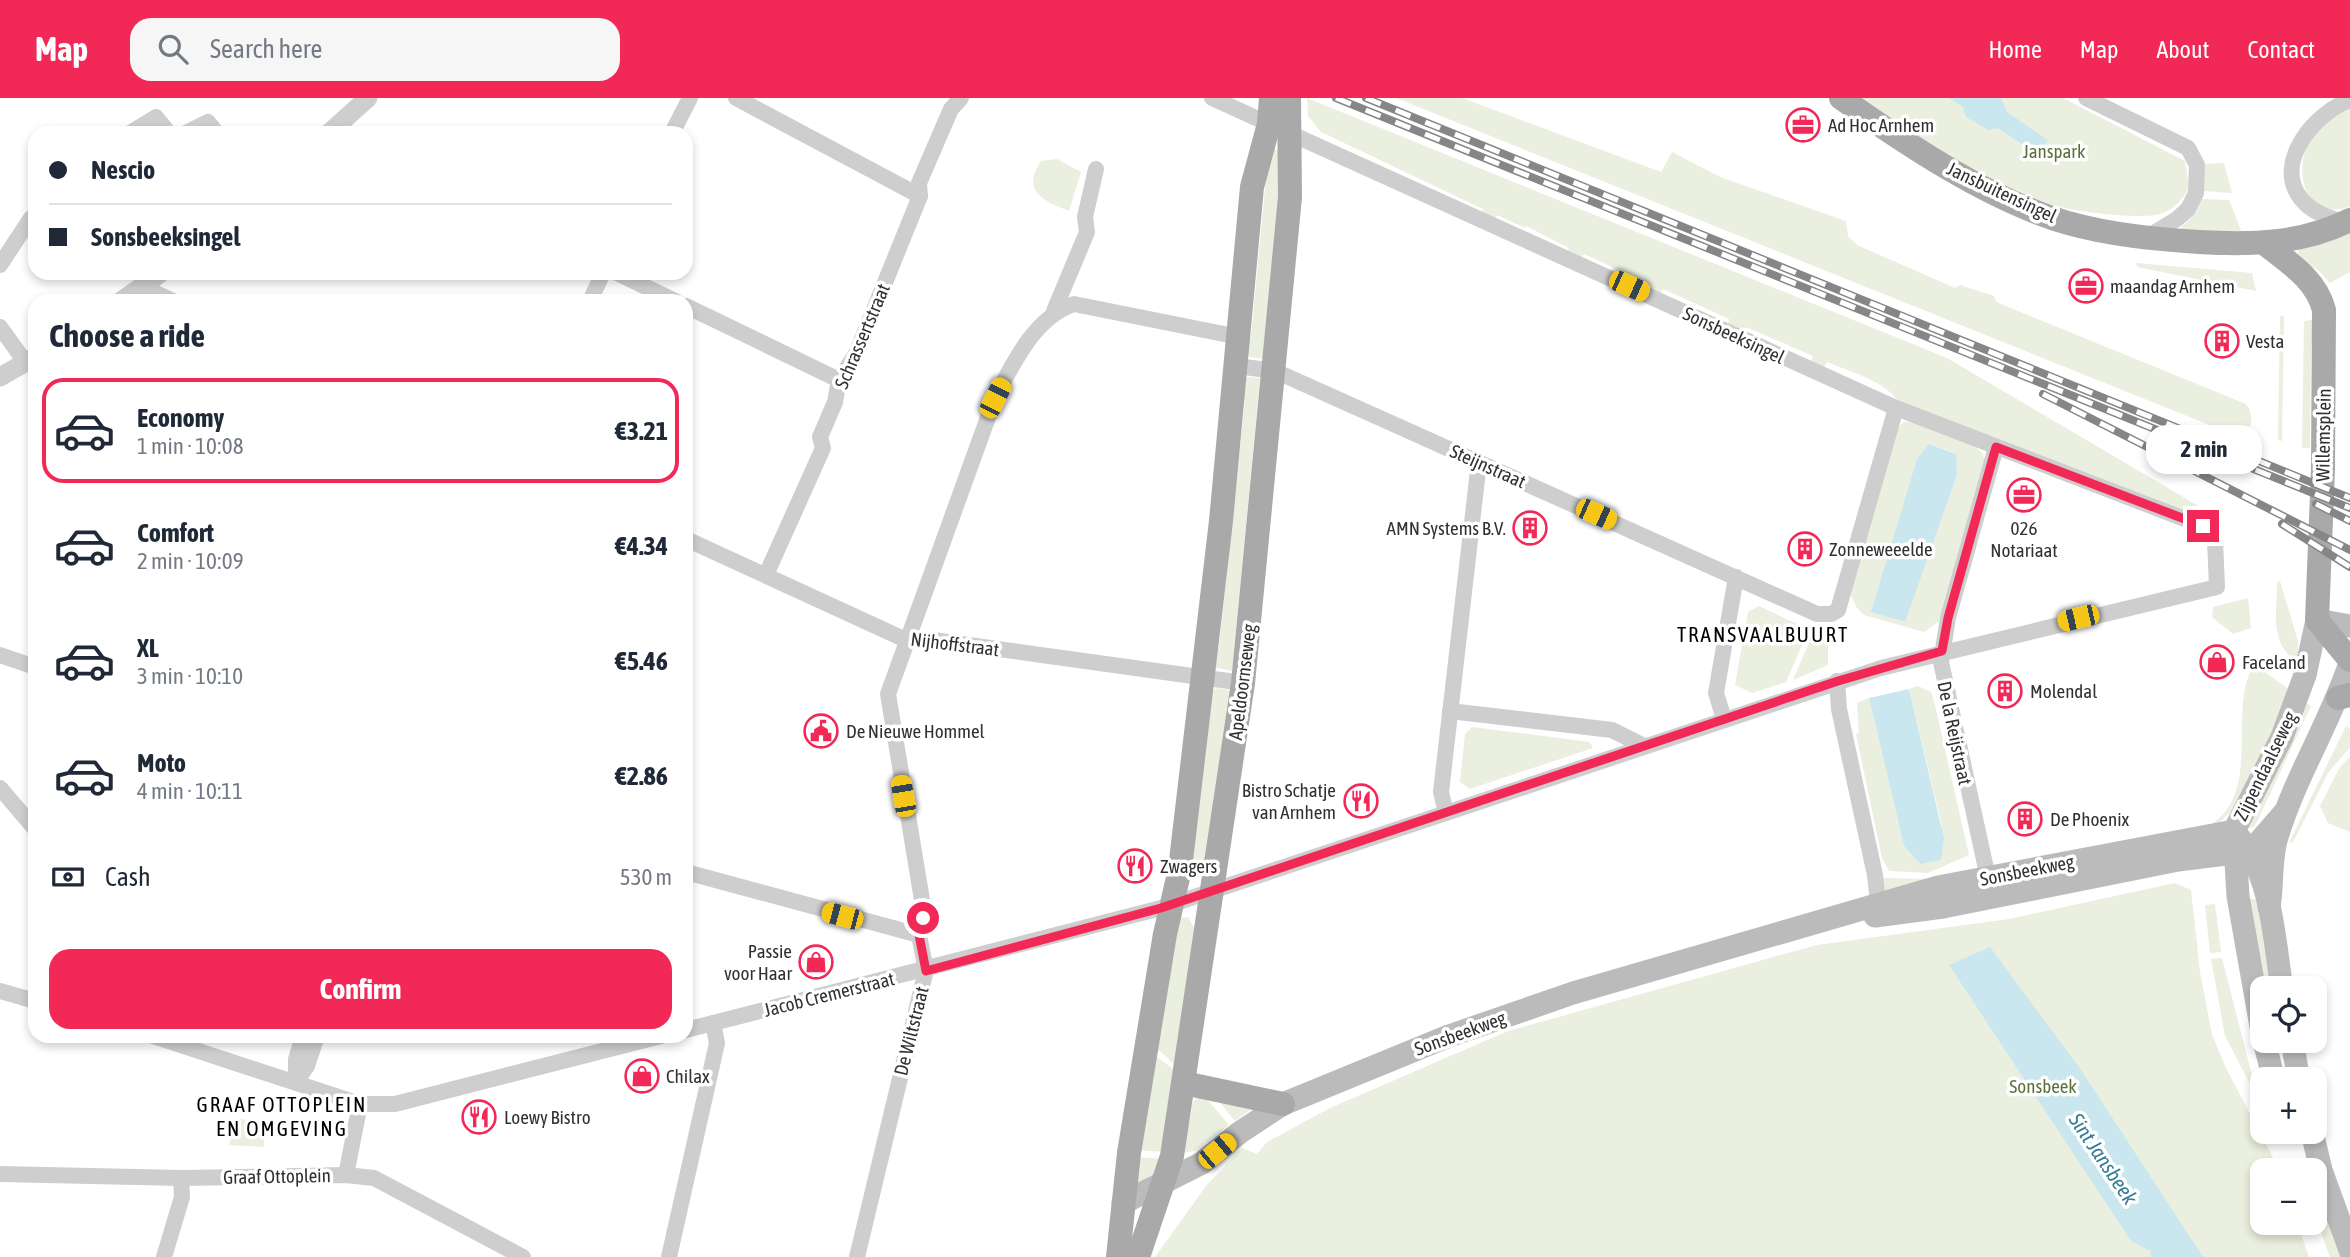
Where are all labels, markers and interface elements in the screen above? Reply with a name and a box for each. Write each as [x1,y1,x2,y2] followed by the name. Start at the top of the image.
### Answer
[130,18,620,81] search box
[35,30,88,68] text: Map
[154,30,192,68] icon: search
[210,34,322,64] text: Search here
[1988,36,2042,63] text: Home
[2080,36,2118,63] text: Map
[2156,36,2209,63] text: About
[2247,36,2315,63] text: Contact
[1784,106,1822,144] office icon: Ad Hoc Arnhem
[1828,114,1934,136] place label: Ad Hoc Arnhem
[2023,140,2086,162] park label: Janspark
[91,155,155,185] text: Nescio
[1944,157,2060,227] street label: Jansbuitensingel
[91,222,240,252] text: Sonsbeeksingel
[2067,267,2105,305] office icon: maandag Arnhem
[1606,268,1653,304] car
[2110,275,2235,297] place label: maandag Arnhem
[830,280,894,392] street label: Schrassertstraat
[1680,302,1788,368] street label: Sonsbeeksingel
[49,317,205,354] text: Choose a ride
[2203,322,2241,360] building icon: Vesta
[2246,330,2284,352] place label: Vesta
[977,375,1014,421] car
[2311,388,2335,482] street label: Willemsplein
[53,399,116,462] icon: car
[137,403,224,433] text: Economy
[615,416,668,446] text: €3.21
[2145,424,2261,474] callout: 2 min
[137,433,243,459] text: 1 min · 10:08
[2181,436,2227,462] text: 2 min
[1447,440,1529,492] street label: Steijnstraat
[2005,476,2043,514] office icon: 026 Notariaat
[1573,496,1620,532] car
[1511,509,1549,547] building icon: AMN Systems B.V.
[2187,510,2219,542] route end
[53,514,116,577] icon: car
[1387,517,1506,539] place label: AMN Systems B.V.
[1990,517,2058,561] place label: 026 Notariaat
[137,518,214,548] text: Comfort
[1786,530,1824,568] building icon: Zonneweeelde
[615,531,668,561] text: €4.34
[1829,538,1933,560] place label: Zonneweeelde
[137,548,243,574] text: 2 min · 10:09
[2056,603,2101,633] car
[1224,622,1260,741] street label: Apeldoornseweg
[1677,622,1849,646] district label: TRANSVAALBUURT
[910,628,1000,660] street label: Nijhoffstraat
[53,629,116,692] icon: car
[137,633,159,663] text: XL
[2198,643,2236,681] shop icon: Faceland
[615,646,668,676] text: €5.46
[2242,651,2306,673] place label: Faceland
[137,663,243,689] text: 3 min · 10:10
[1986,672,2024,710] building icon: Molendal
[1933,679,1977,787] street label: De la Reijstraat
[2030,680,2097,702] place label: Molendal
[2229,707,2301,824] street label: Zijpendaalseweg
[802,712,840,750] public building icon: De Nieuwe Hommel
[846,720,985,742] place label: De Nieuwe Hommel
[53,744,116,807] icon: car
[137,748,186,778] text: Moto
[615,761,668,791] text: €2.86
[890,773,917,819] car
[137,778,243,804] text: 4 min · 10:11
[1242,779,1336,823] place label: Bistro Schatje van Arnhem
[1342,782,1380,820] restaurant icon: Bistro Schatje van Arnhem
[2006,800,2044,838] building icon: De Phoenix
[2050,808,2130,830] place label: De Phoenix
[1116,847,1154,885] restaurant icon: Zwagers
[1978,850,2077,890] street label: Sonsbeekweg
[1160,855,1218,877] place label: Zwagers
[49,858,87,896] icon: cash
[105,862,151,892] text: Cash
[620,864,672,890] text: 530 m
[819,900,866,932] car
[907,902,939,934] route start
[724,940,792,984] place label: Passie voor Haar
[797,943,835,981] shop icon: Passie voor Haar
[49,949,672,1029] button: Confirm
[761,967,897,1021] street label: Jacob Cremerstraat
[2250,976,2327,1235] map controls
[2250,976,2327,1053] button: locate
[889,984,933,1078] street label: De Wiltstraat
[1411,1006,1509,1060] street label: Sonsbeekweg
[623,1057,661,1095] shop icon: Chilax
[666,1065,710,1087] place label: Chilax
[2250,1067,2327,1144] button: +
[2009,1075,2077,1097] park label: Sonsbeek
[197,1092,367,1140] district label: GRAAF OTTOPLEIN EN OMGEVING
[460,1098,498,1136] restaurant icon: Loewy Bistro
[504,1106,591,1128] place label: Loewy Bistro
[2064,1108,2143,1209] water label: Sint Jansbeek
[1195,1129,1240,1173] car
[2250,1158,2327,1235] button: −
[223,1164,331,1188] street label: Graaf Ottoplein

